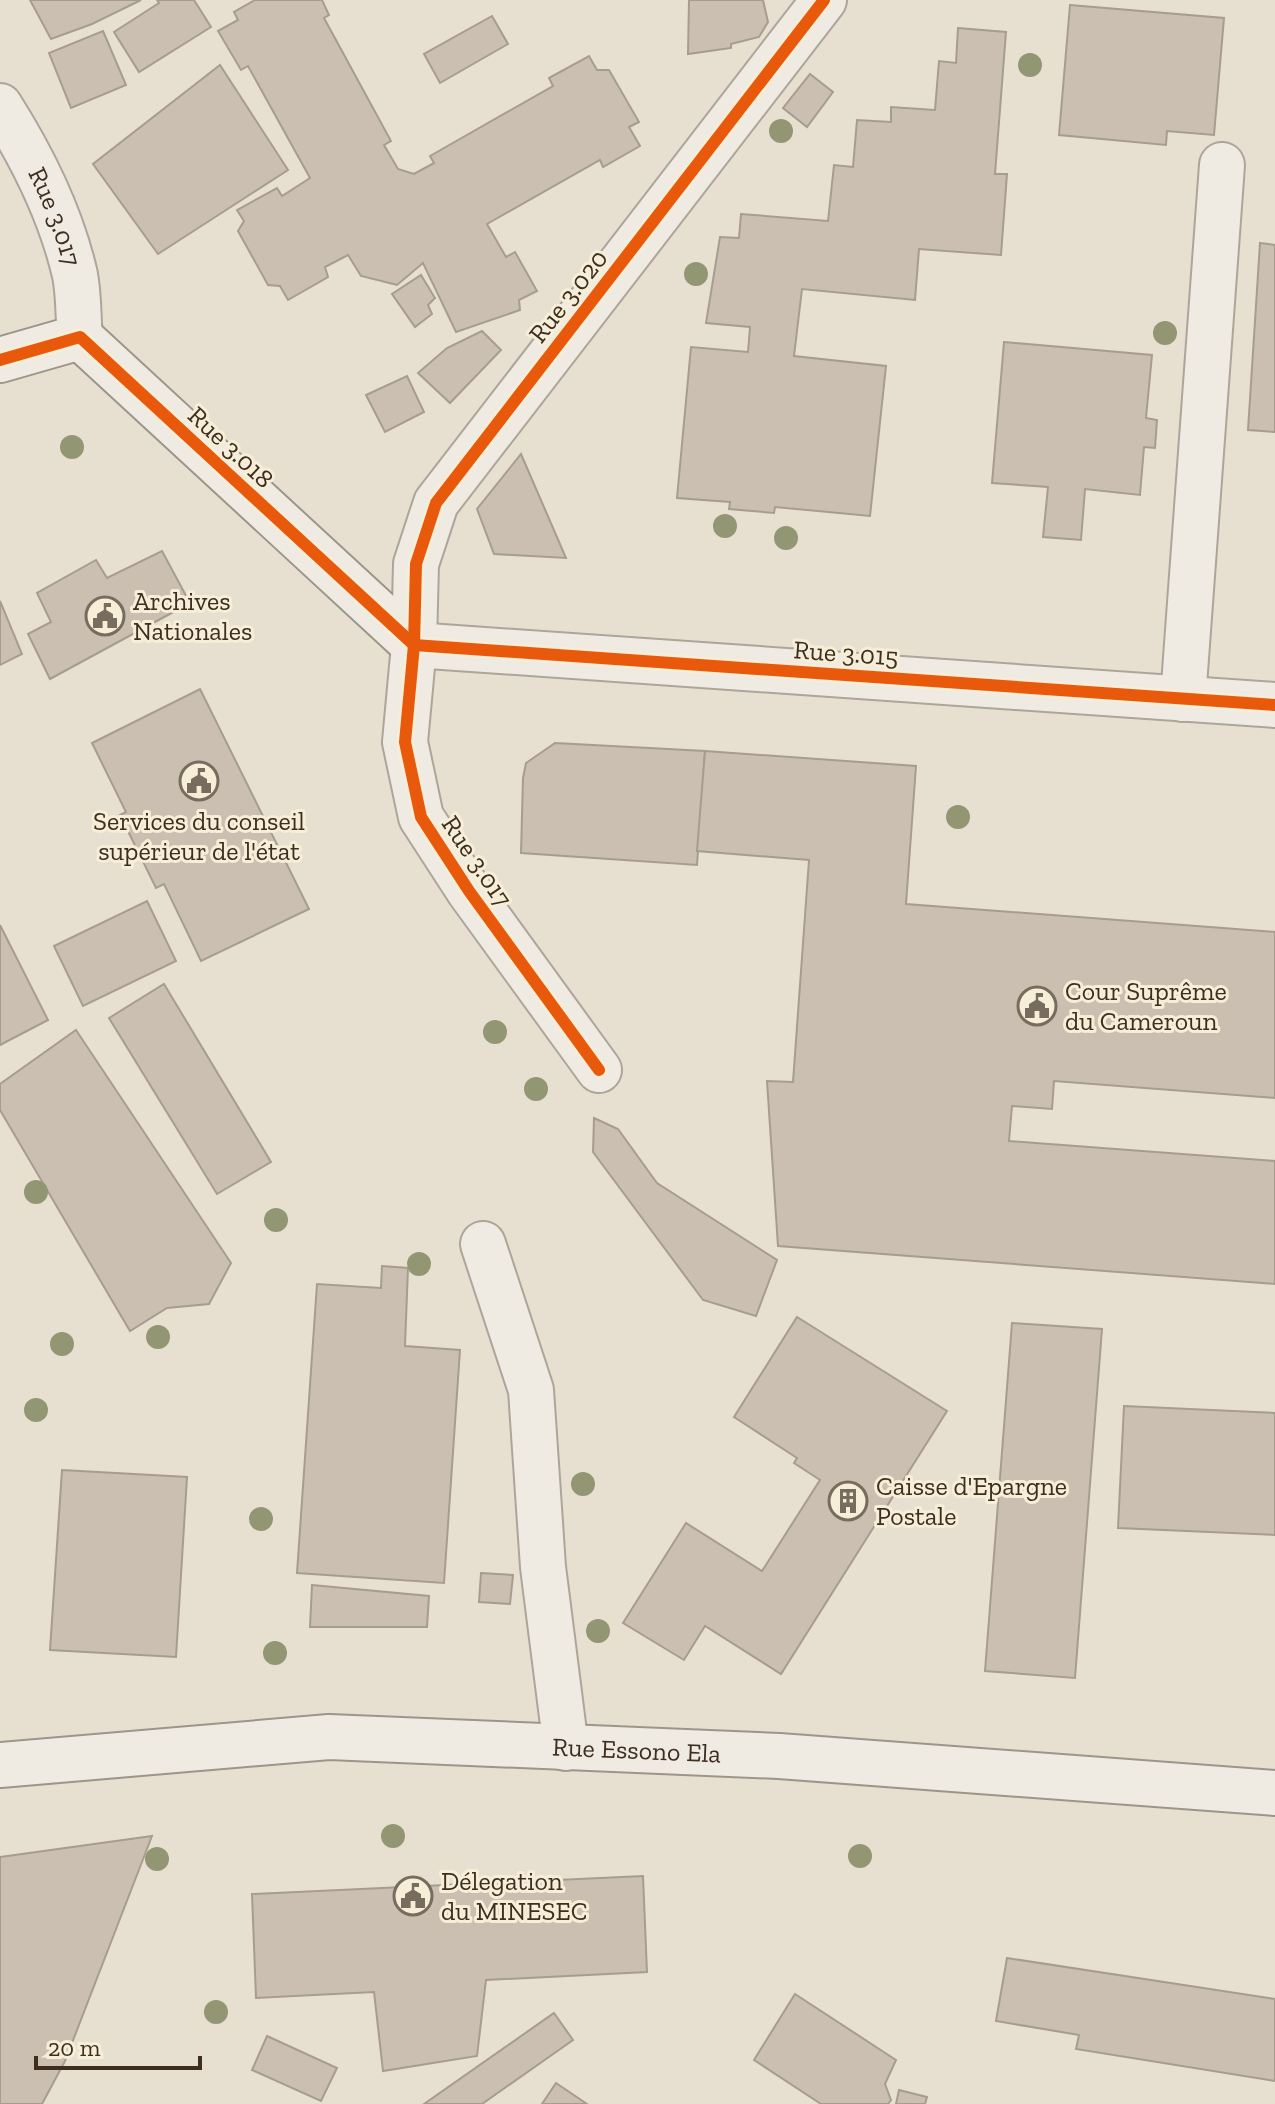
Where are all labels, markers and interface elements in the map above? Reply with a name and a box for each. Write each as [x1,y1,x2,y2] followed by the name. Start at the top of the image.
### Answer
[21,162,88,269] street label: Rue 3.017
[522,243,614,349] street label: Rue 3.020
[181,399,281,495] street label: Rue 3.018
[133,585,252,647] place label: Archives Nationales
[84,595,126,637] public building icon: Archives Nationales
[793,633,899,673] street label: Rue 3.015
[178,760,220,802] public building icon: Services du conseil supérieur de l'état
[93,805,305,867] place label: Services du conseil supérieur de l'état
[435,809,519,913] street label: Rue 3.017
[1065,975,1227,1037] place label: Cour Suprême du Cameroun
[1016,985,1058,1027] public building icon: Cour Suprême du Cameroun
[876,1470,1067,1532] place label: Caisse d'Epargne Postale
[827,1480,869,1522] building icon: Caisse d'Epargne Postale
[551,1730,722,1770] street label: Rue Essono Ela
[441,1865,587,1927] place label: Délegation du MINESEC
[392,1875,434,1917] public building icon: Délegation du MINESEC
[36,2020,200,2070] scale bar
[48,2033,101,2062] text: 20 m

